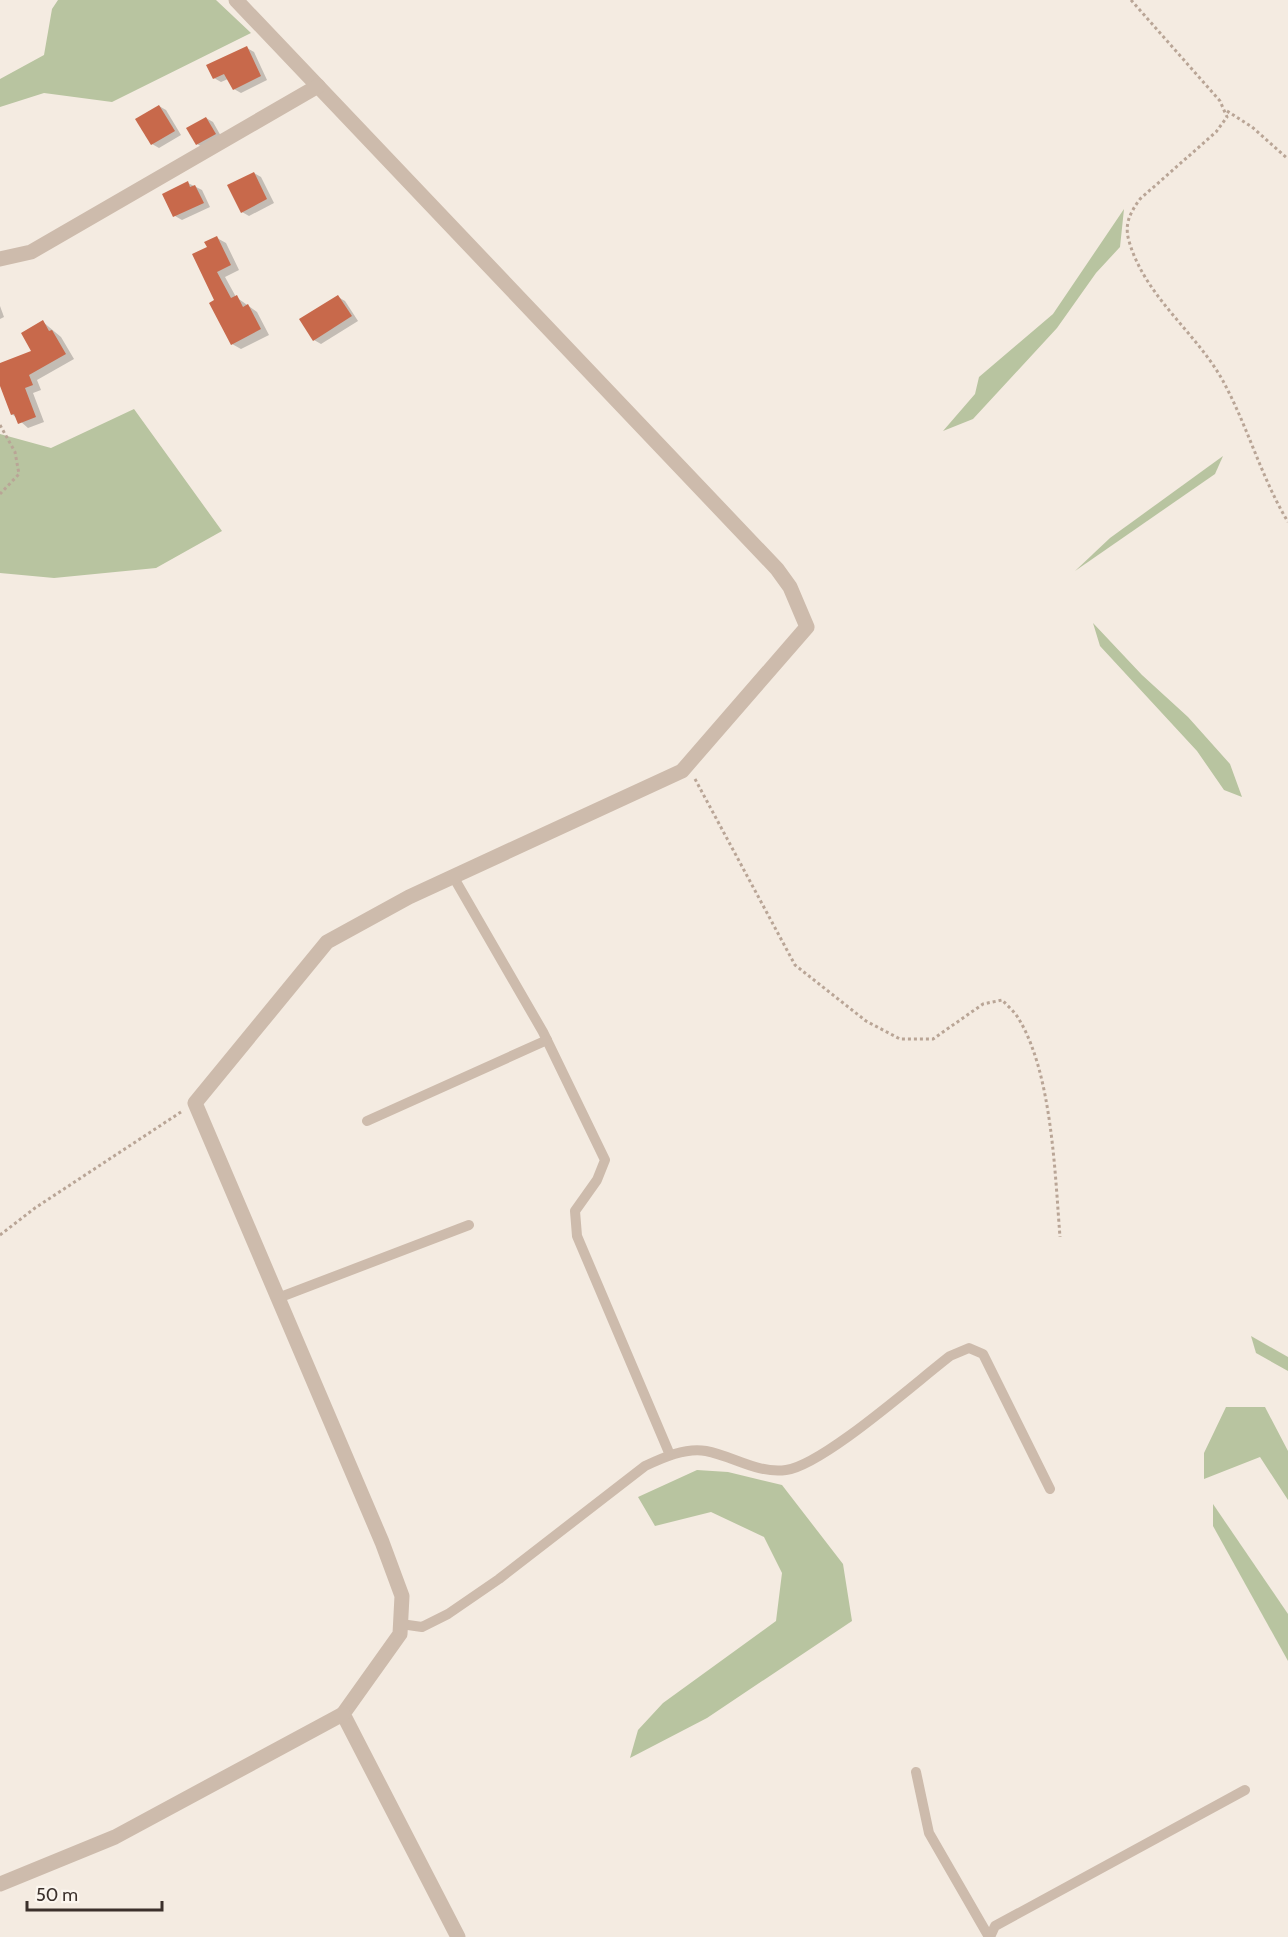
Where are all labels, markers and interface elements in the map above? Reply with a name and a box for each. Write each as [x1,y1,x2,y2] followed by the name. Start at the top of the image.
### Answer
[27,1874,162,1912] scale bar
[36,1884,78,1906] text: 50 m

